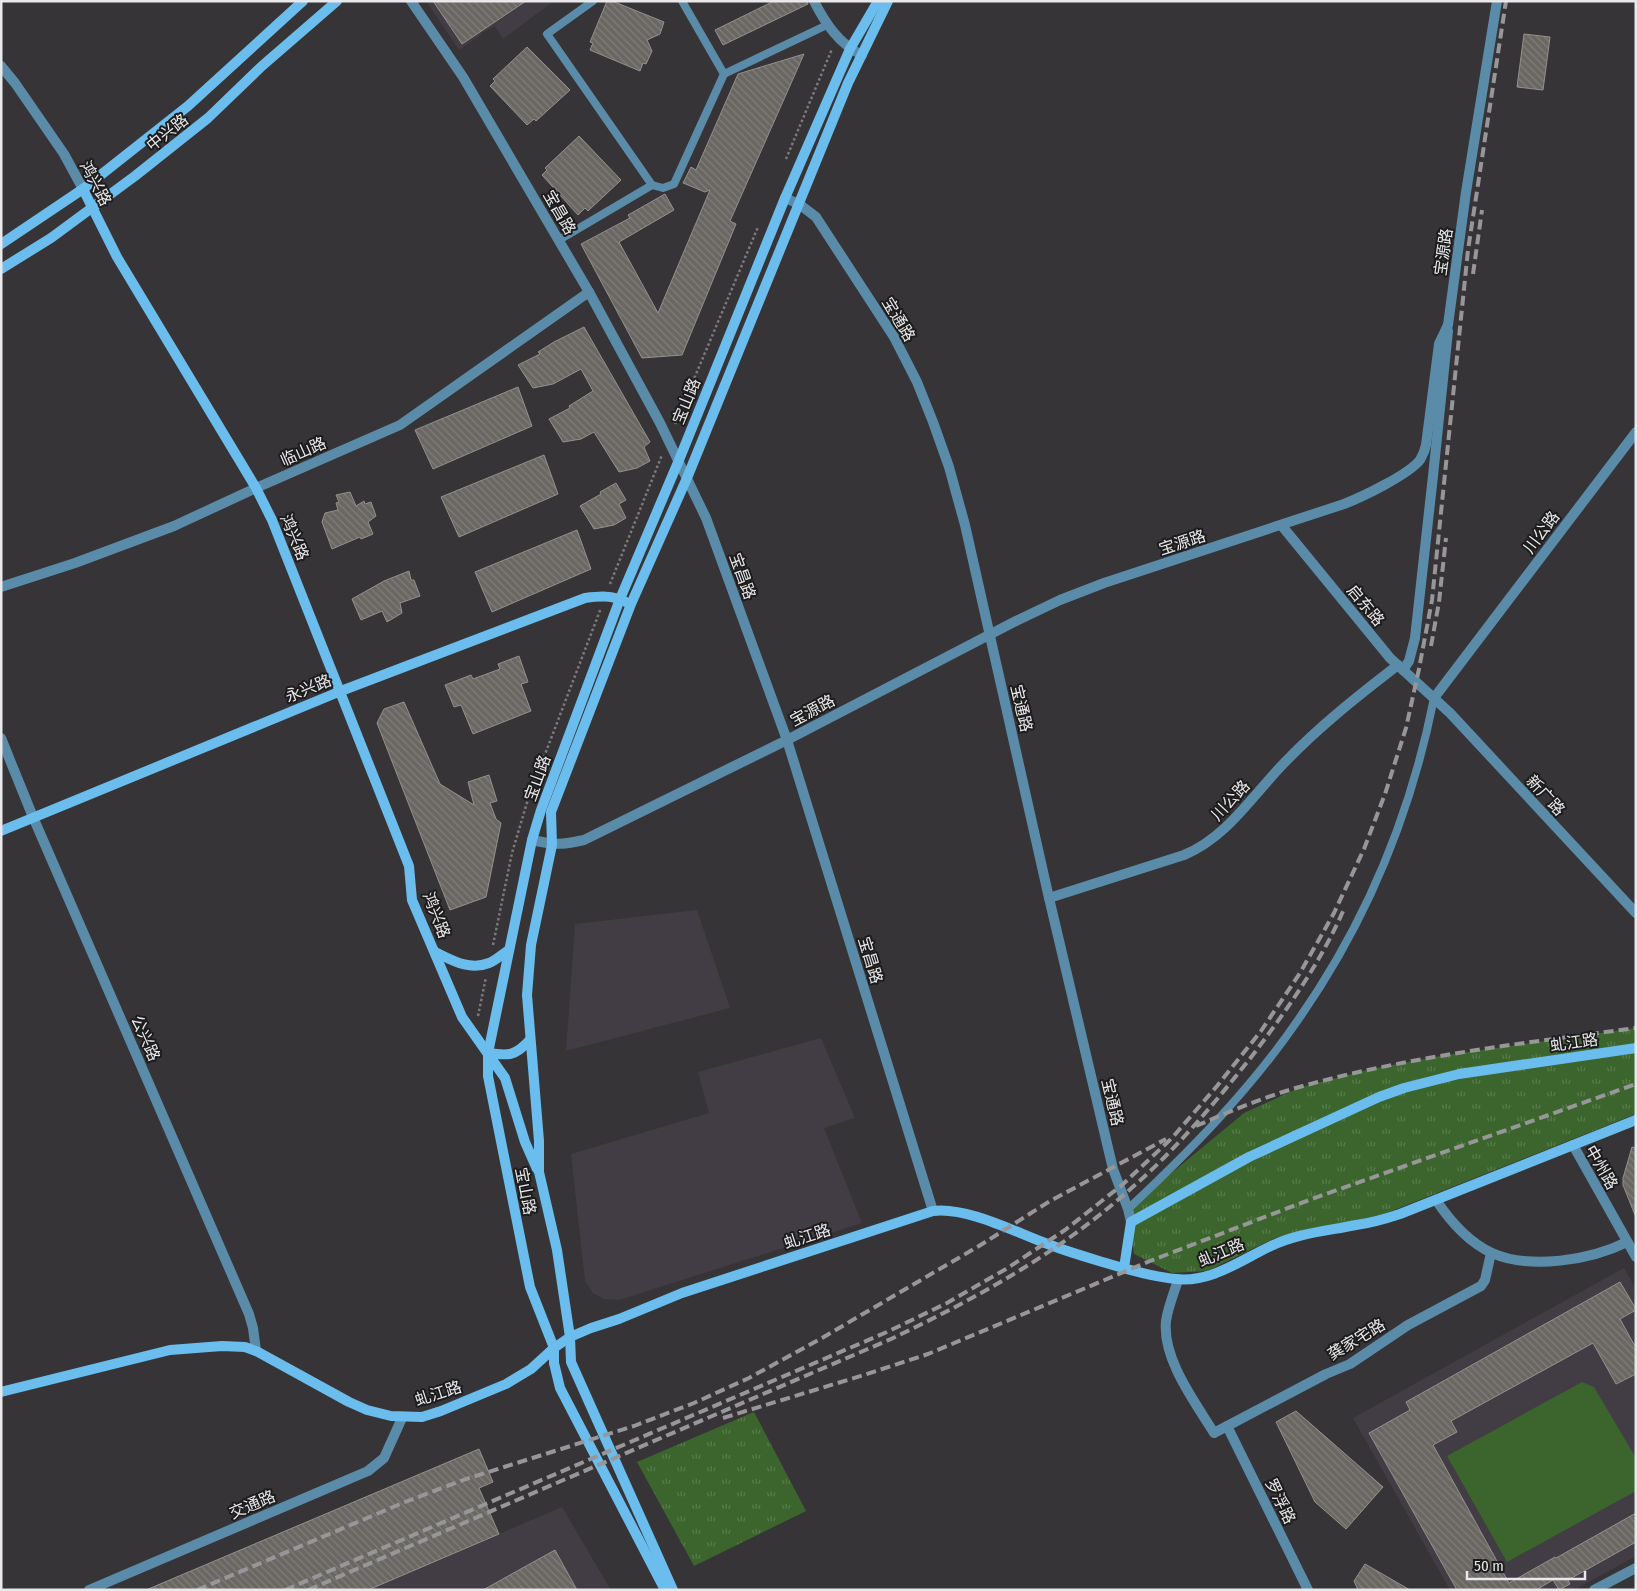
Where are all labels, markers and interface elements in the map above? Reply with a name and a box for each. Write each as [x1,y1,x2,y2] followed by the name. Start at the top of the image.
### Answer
[143,110,192,155] street label: 中兴路
[76,158,115,209] street label: 鸿兴路
[539,187,580,238] street label: 宝昌路
[1431,227,1456,277] street label: 宝源路
[878,294,919,345] street label: 宝通路
[669,375,704,427] street label: 宝山路
[277,433,329,470] street label: 临山路
[1519,507,1563,557] street label: 川公路
[276,511,313,563] street label: 鸿兴路
[1156,526,1208,559] street label: 宝源路
[725,550,760,602] street label: 宝昌路
[1343,581,1388,630] street label: 启东路
[282,671,334,706] street label: 永兴路
[1007,683,1036,734] street label: 宝通路
[787,691,838,730] street label: 宝源路
[520,752,555,804] street label: 宝山路
[1522,771,1569,819] street label: 新广路
[1207,776,1254,824] street label: 川公路
[419,889,454,941] street label: 鸿兴路
[854,934,887,986] street label: 宝昌路
[127,1012,164,1064] street label: 公兴路
[1549,1030,1599,1055] street label: 虬江路
[1098,1077,1127,1128] street label: 宝通路
[1581,1142,1622,1193] street label: 中州路
[512,1166,539,1216] street label: 宝山路
[781,1220,833,1253] street label: 虬江路
[1195,1234,1247,1271] street label: 虬江路
[1324,1315,1389,1364] street label: 龚家宅路
[412,1377,464,1410] street label: 虬江路
[1261,1475,1300,1527] street label: 罗浮路
[226,1486,278,1523] street label: 交通路
[1467,1548,1584,1580] scale bar
[1474,1557,1504,1575] text: 50 m

